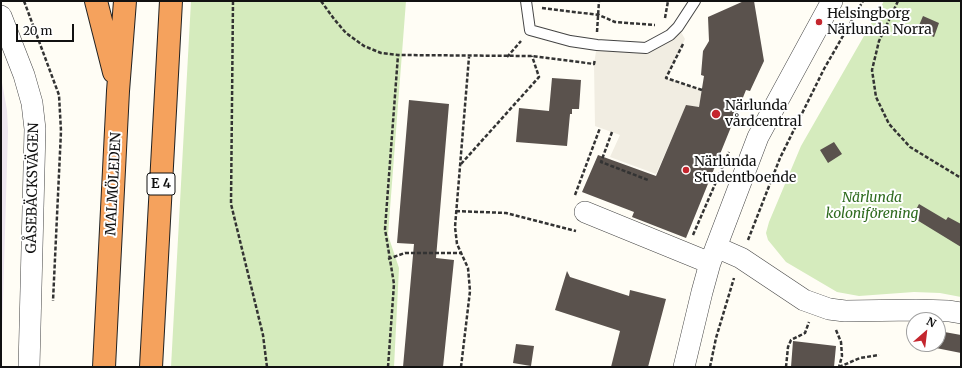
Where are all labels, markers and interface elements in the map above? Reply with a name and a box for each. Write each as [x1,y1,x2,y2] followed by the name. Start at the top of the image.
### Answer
[827,6,932,38] place label: Helsingborg Närlunda Norra
[18,16,76,42] scale bar
[814,17,824,27] marker: Helsingborg Närlunda Norra
[23,23,52,38] text: 20 m
[725,98,802,130] place label: Närlunda vårdcentral
[710,108,722,120] marker: Närlunda vårdcentral
[23,122,43,254] street label: GÅSEBÄCKSVÄGEN
[103,132,125,236] street label: MALMÖLEDEN
[694,154,796,186] place label: Närlunda Studentboende
[681,165,691,175] marker: Närlunda Studentboende
[147,173,175,195] road number: E 4
[826,190,918,222] park label: Närlunda koloniförening
[906,312,946,352] north arrow
[924,314,938,331] text: N

